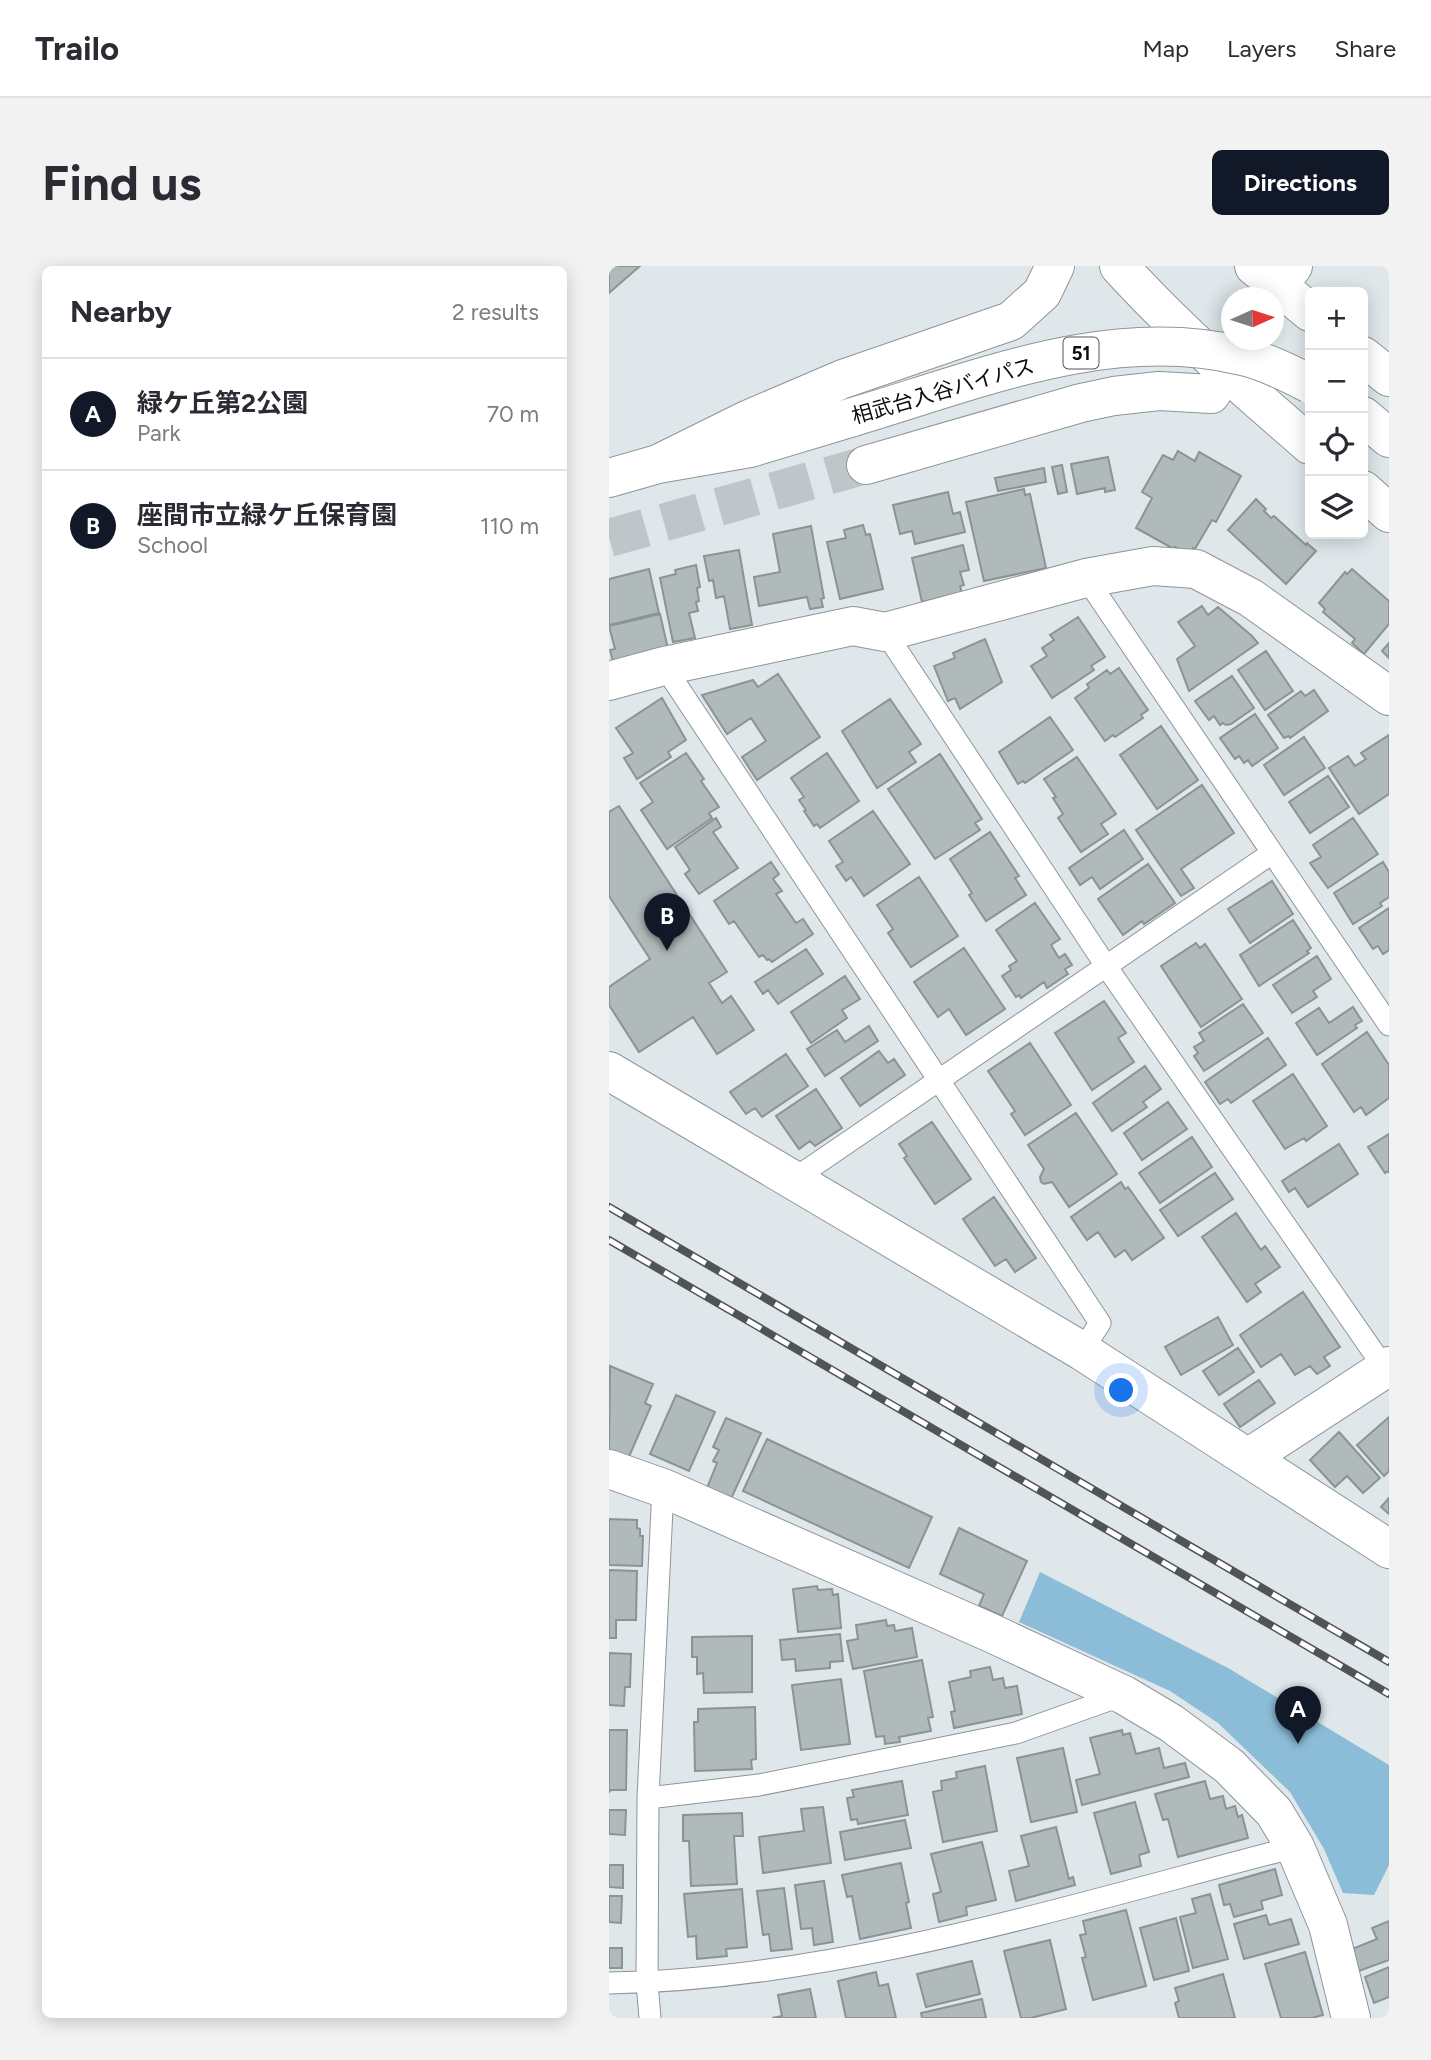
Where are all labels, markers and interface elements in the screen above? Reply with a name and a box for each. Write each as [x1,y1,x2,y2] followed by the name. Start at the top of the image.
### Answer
[35,29,119,68] text: Trailo
[1142,34,1189,63] text: Map
[1227,34,1296,63] text: Layers
[1334,34,1396,63] text: Share
[1212,150,1389,215] button: Directions
[42,153,201,212] text: Find us
[1221,287,1284,350] north arrow
[1305,287,1368,539] map controls
[1305,287,1368,350] button: +
[70,293,172,330] text: Nearby
[452,298,539,326] text: 2 results
[1063,338,1099,368] road number: 51
[1305,350,1368,413] button: −
[849,353,1037,429] street label: 相武台入谷バイパス
[137,387,308,419] text: 緑ケ丘第2公園
[85,400,101,428] text: A
[487,400,539,428] text: 70 m
[1305,413,1368,476] button: locate
[137,419,181,447] text: Park
[1305,476,1368,539] button: layers
[137,499,397,531] text: 座間市立緑ケ丘保育園
[86,512,100,540] text: B
[480,512,539,540] text: 110 m
[137,531,208,559] text: School
[644,893,690,951] pin: B
[1104,1373,1138,1407] your location
[1275,1686,1321,1744] pin: A

